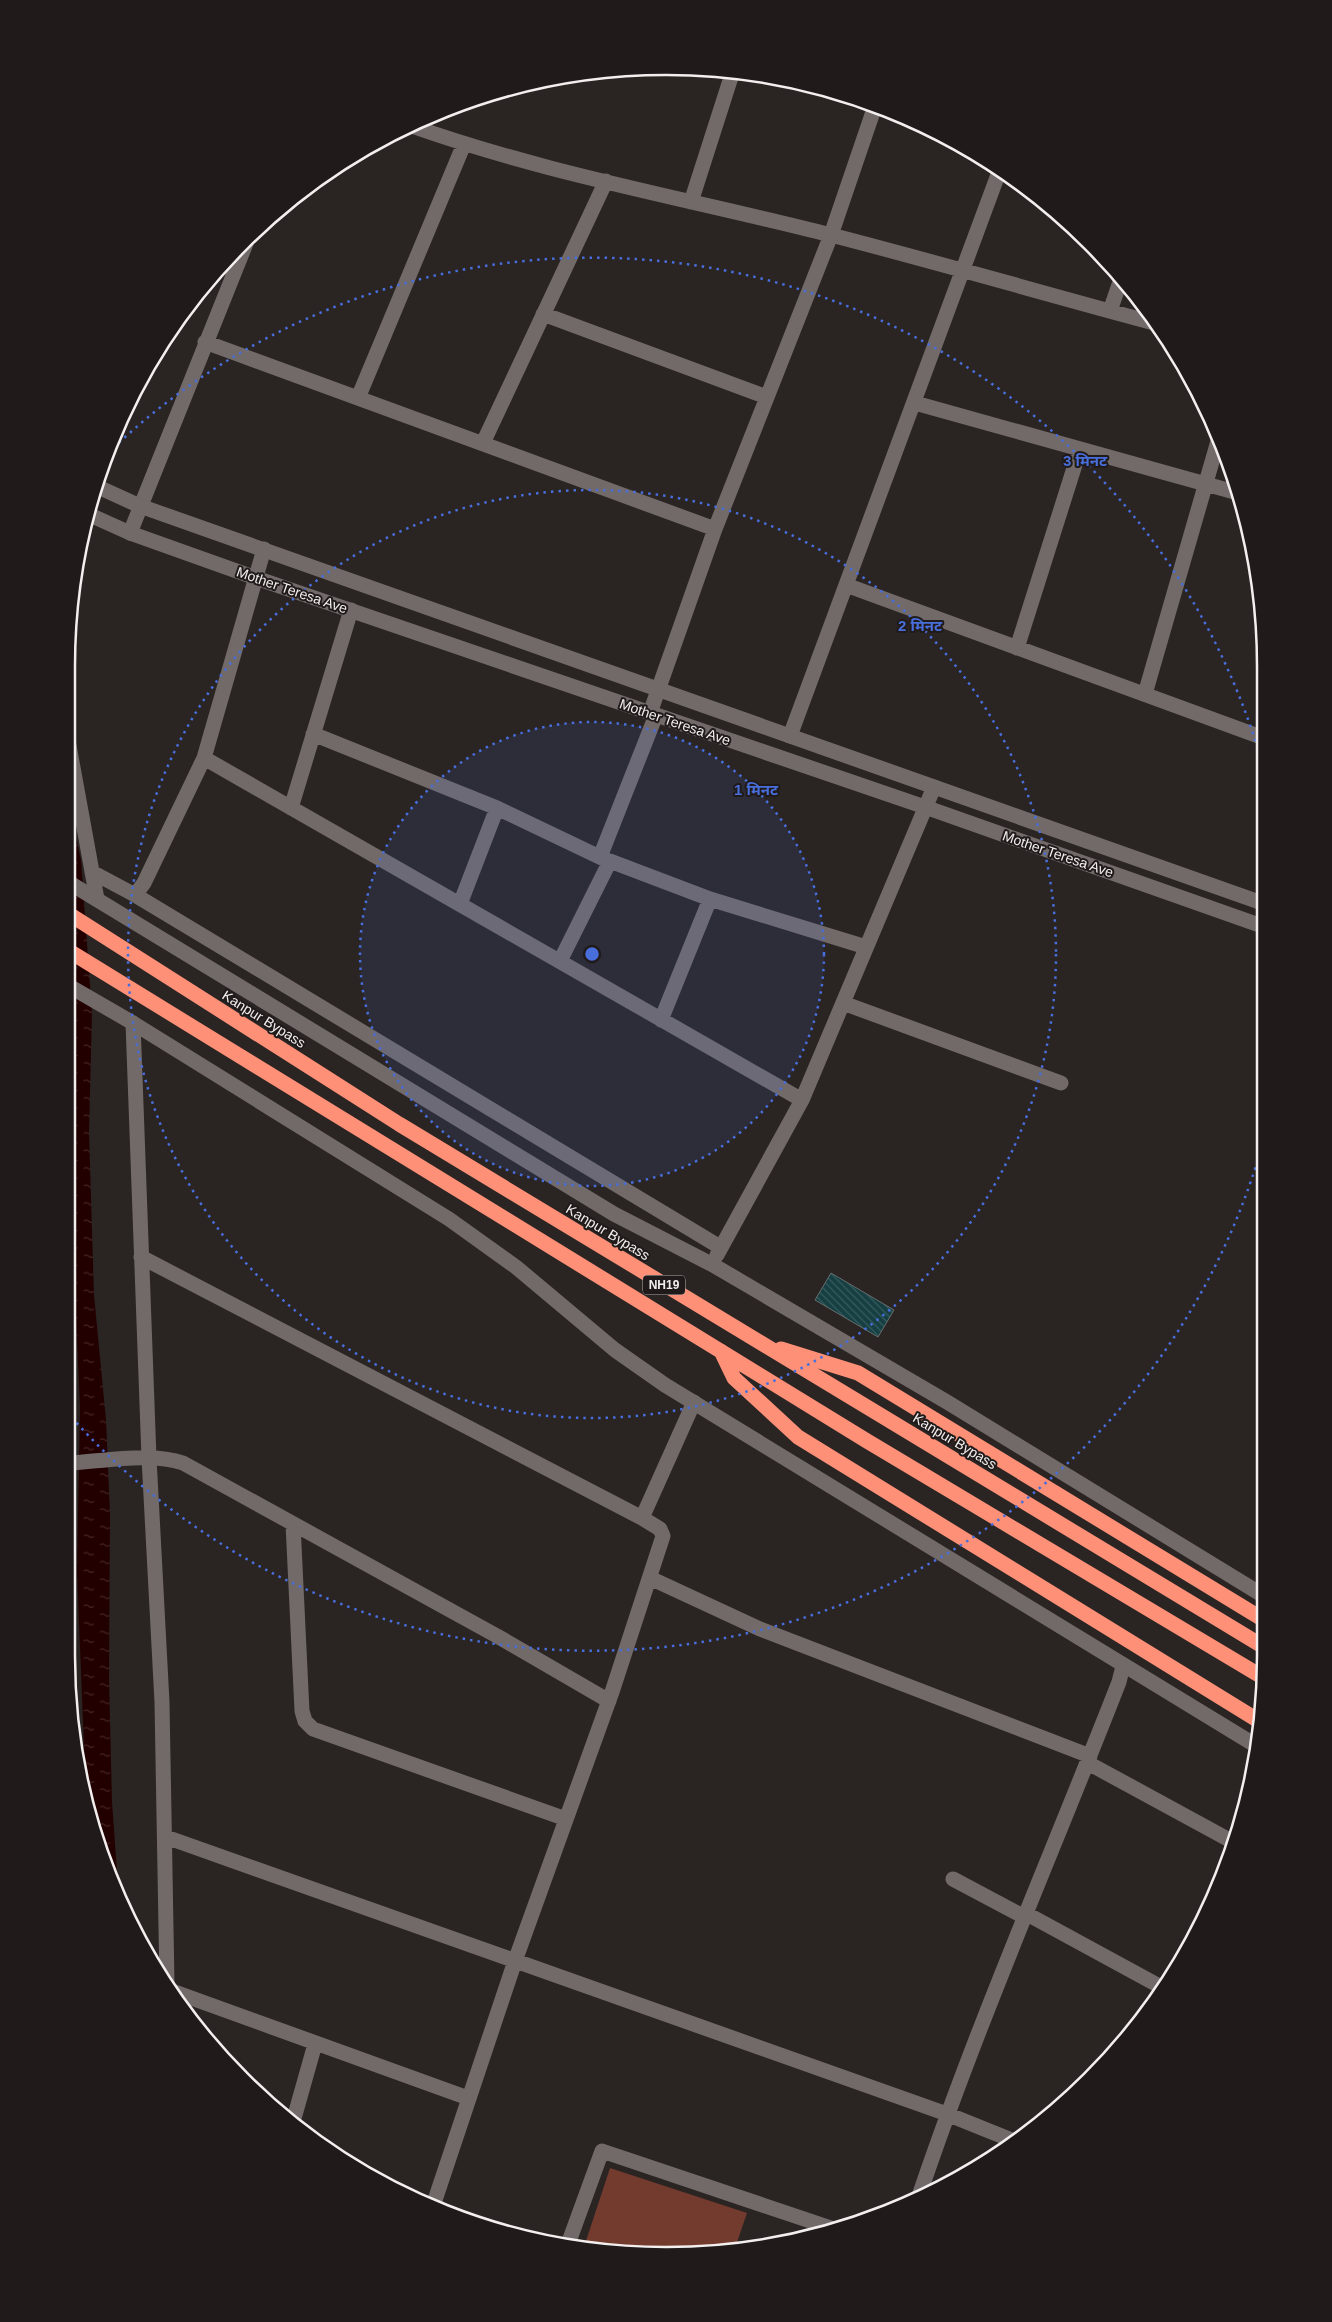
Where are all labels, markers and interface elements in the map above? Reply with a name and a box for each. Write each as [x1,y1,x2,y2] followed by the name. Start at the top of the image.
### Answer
[1063,452,1108,469] text: 3 मिनट
[234,564,350,617] street label: Mother Teresa Ave
[898,617,943,634] text: 2 मिनट
[617,696,733,749] street label: Mother Teresa Ave
[734,781,779,798] text: 1 मिनट
[1000,828,1116,881] street label: Mother Teresa Ave
[583,945,601,963] centre of rings
[219,987,309,1051] street label: Kanpur Bypass
[563,1201,653,1263] street label: Kanpur Bypass
[643,1276,685,1294] road number: NH19
[910,1410,1000,1472] street label: Kanpur Bypass

